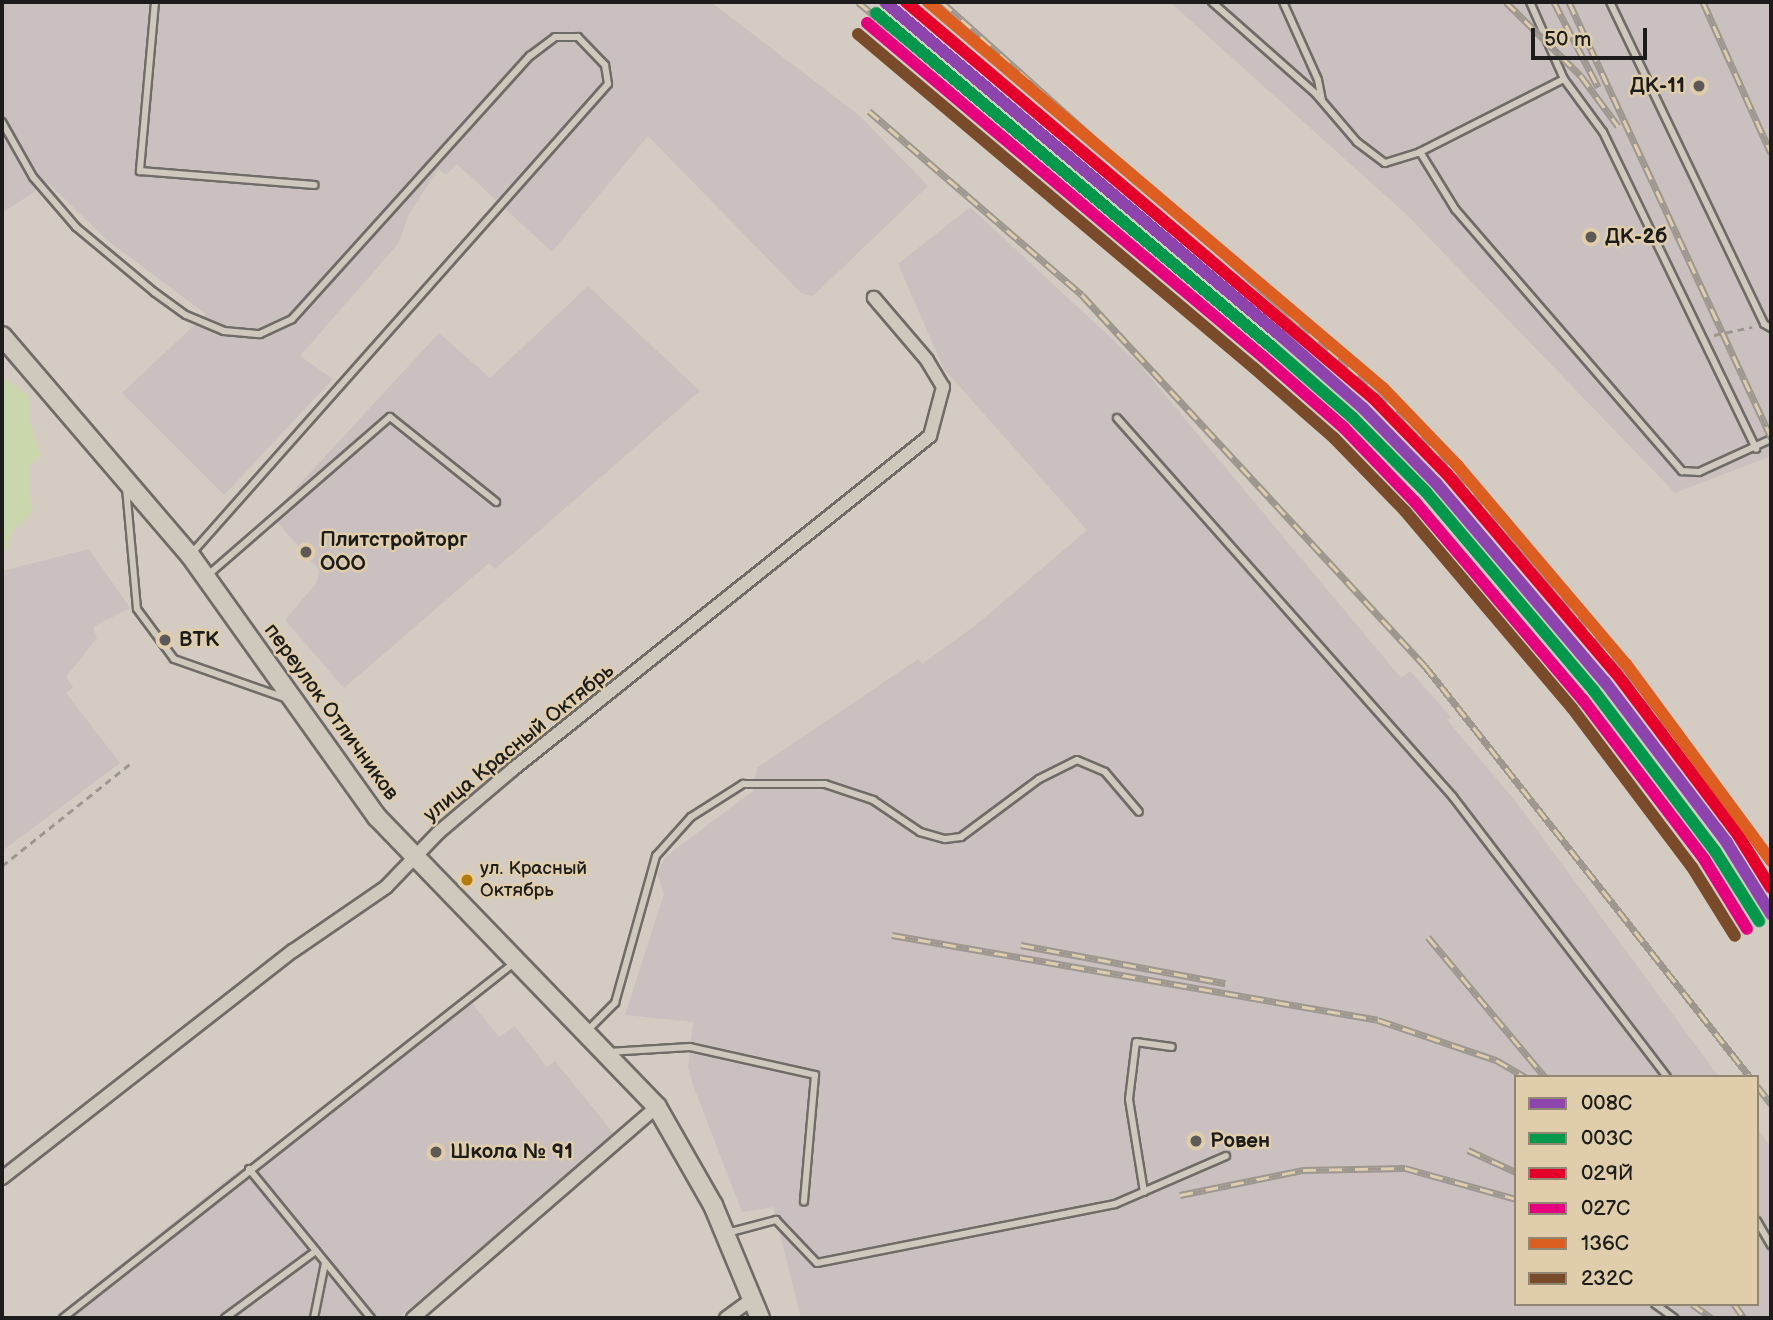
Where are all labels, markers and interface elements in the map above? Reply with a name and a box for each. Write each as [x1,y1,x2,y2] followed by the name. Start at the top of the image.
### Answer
[1535,14,1650,58] scale bar
[1544,27,1591,52] text: 50 m
[1630,73,1685,99] place label: ДК-11
[1691,78,1707,94] marker: ДК-11
[1605,224,1667,250] place label: ДК-2б
[1583,229,1599,245] marker: ДК-2б
[320,527,468,577] place label: Плитстройторг ООО
[298,544,314,560] marker: Плитстройторг ООО
[258,619,404,805] street label: переулок Отличников
[179,627,219,653] place label: ВТК
[157,632,173,648] marker: ВТК
[419,658,619,828] street label: улица Красный Октябрь
[480,858,587,902] place label: ул. Красный Октябрь
[460,873,474,887] marker: ул. Красный Октябрь
[1514,1075,1759,1306] legend
[1581,1091,1632,1116] text: 008С
[1581,1126,1633,1151] text: 003С
[1210,1128,1270,1154] place label: Ровен
[1188,1133,1204,1149] marker: Ровен
[450,1139,573,1165] place label: Школа № 91
[428,1144,444,1160] marker: Школа № 91
[1581,1161,1633,1186] text: 029Й
[1581,1196,1630,1221] text: 027С
[1581,1231,1629,1256] text: 136С
[1581,1266,1633,1291] text: 232C

